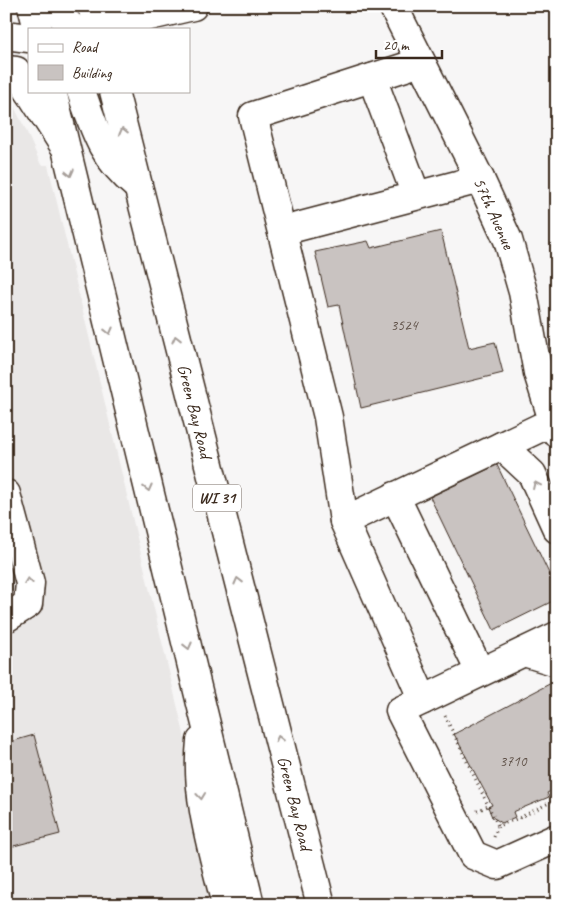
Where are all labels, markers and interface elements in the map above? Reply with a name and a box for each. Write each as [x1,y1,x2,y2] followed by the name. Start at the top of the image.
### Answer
[28,28,190,92] legend
[376,28,442,60] scale bar
[383,36,410,55] text: 20 m
[72,38,99,57] text: Road
[72,64,112,83] text: Building
[118,126,129,135] one-way arrow
[64,168,75,177] one-way arrow
[468,174,520,253] street label: 57th Avenue
[390,316,419,335] house number: 3524
[103,326,114,335] one-way arrow
[171,335,182,344] one-way arrow
[173,362,218,463] street label: Green Bay Road
[533,481,543,490] one-way arrow
[143,484,153,492] one-way arrow
[193,484,241,512] road number: WI 31
[23,577,34,585] one-way arrow
[234,578,244,586] one-way arrow
[182,642,193,651] one-way arrow
[274,734,285,743] one-way arrow
[499,752,528,771] house number: 3710
[273,754,318,855] street label: Green Bay Road
[195,792,206,800] one-way arrow

